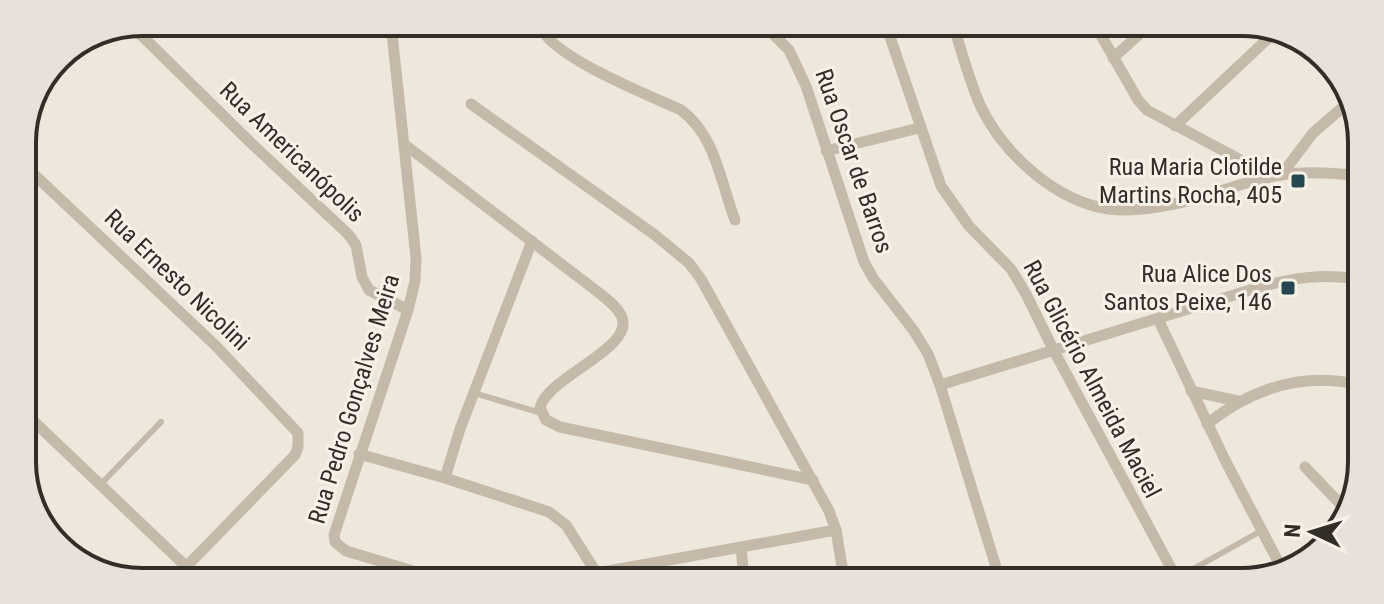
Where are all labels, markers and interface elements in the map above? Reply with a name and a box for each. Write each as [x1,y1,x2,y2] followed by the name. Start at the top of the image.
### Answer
[809,65,899,257] street label: Rua Oscar de Barros
[214,76,370,228] street label: Rua Americanópolis
[1099,153,1282,209] place label: Rua Maria Clotilde Martins Rocha, 405
[1289,172,1307,190] marker: Rua Maria Clotilde Martins Rocha, 405
[99,204,255,356] street label: Rua Ernesto Nicolini
[1017,255,1167,503] street label: Rua Glicério Almeida Maciel
[1104,260,1272,316] place label: Rua Alice Dos Santos Peixe, 146
[303,271,405,527] street label: Rua Pedro Gonçalves Meira
[1279,279,1297,297] marker: Rua Alice Dos Santos Peixe, 146
[1272,492,1352,572] north arrow
[1280,523,1305,538] text: N

